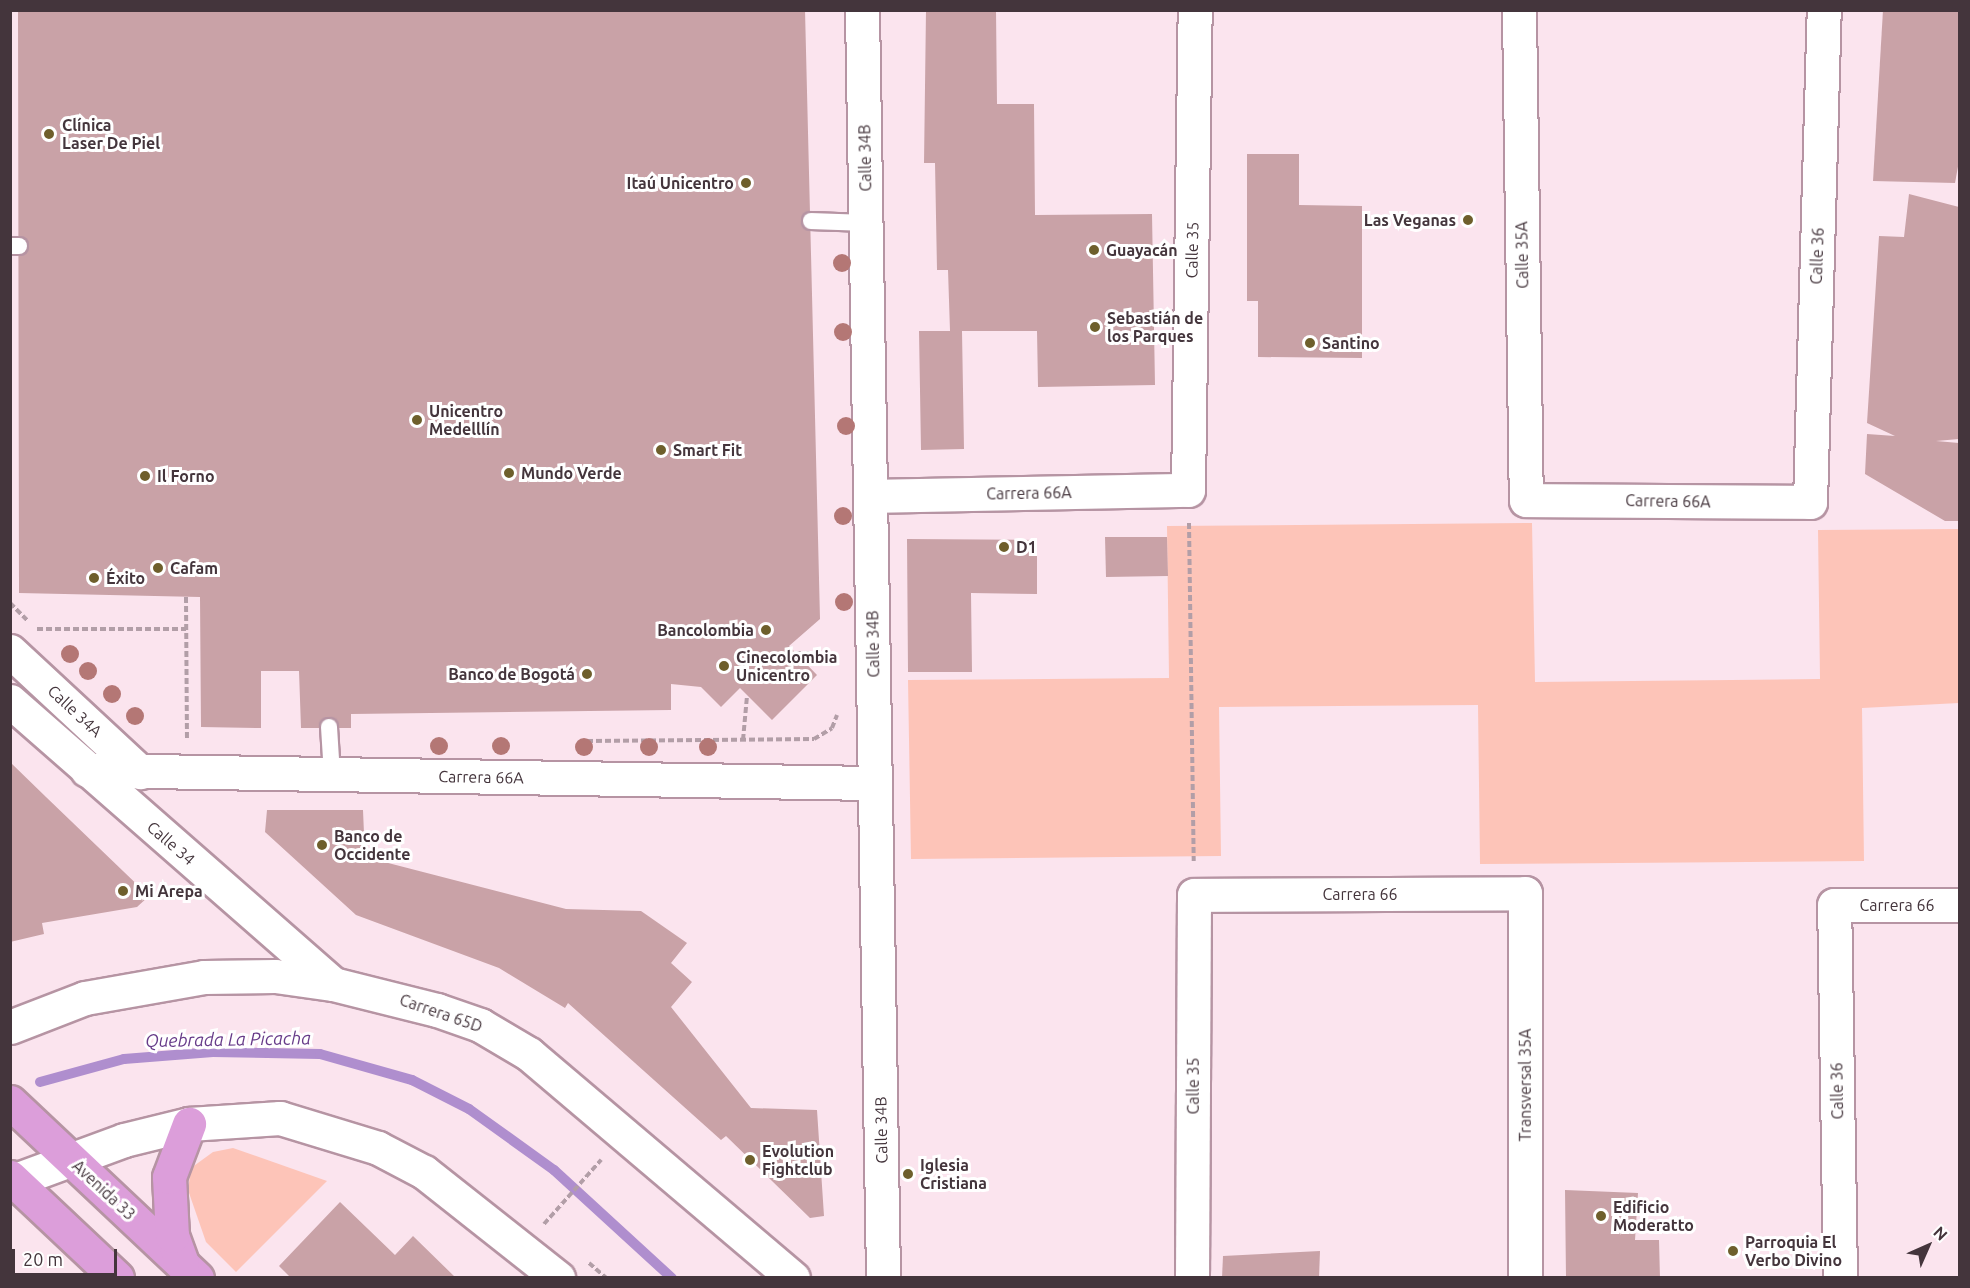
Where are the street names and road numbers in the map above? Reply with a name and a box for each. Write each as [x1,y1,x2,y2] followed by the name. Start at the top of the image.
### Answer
[855,124,875,192] street label: Calle 34B
[1182,221,1202,279] street label: Calle 35
[1512,221,1532,289] street label: Calle 35A
[1806,227,1828,285] street label: Calle 36
[986,483,1072,503] street label: Carrera 66A
[1625,491,1711,511] street label: Carrera 66A
[863,610,883,678] street label: Calle 34B
[44,681,106,741] street label: Calle 34A
[438,767,524,787] street label: Carrera 66A
[143,817,199,869] street label: Calle 34
[1323,884,1397,904] street label: Carrera 66
[1860,895,1934,915] street label: Carrera 66
[397,990,485,1036] street label: Carrera 65D
[1515,1029,1535,1141] street label: Transversal 35A
[1183,1058,1203,1114] street label: Calle 35
[1827,1062,1847,1120] street label: Calle 36
[871,1096,891,1164] street label: Calle 34B
[69,1156,139,1224] street label: Avenida 33

